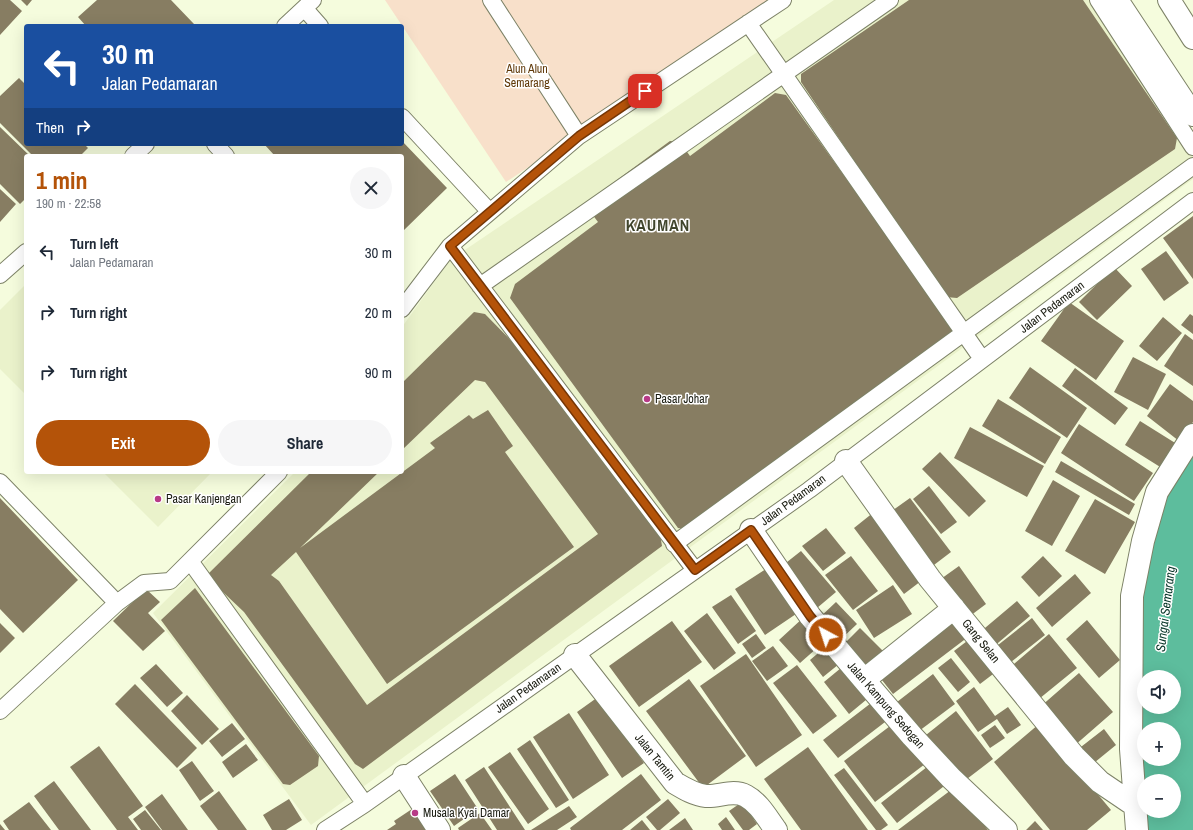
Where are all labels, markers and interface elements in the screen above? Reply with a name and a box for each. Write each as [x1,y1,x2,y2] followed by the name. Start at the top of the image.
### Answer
[102,35,154,73] text: 30 m
[36,40,88,92] icon: left
[504,61,550,91] park label: Alun Alun Semarang
[102,71,218,96] text: Jalan Pedamaran
[628,74,662,108] pin
[634,80,656,102] icon: arrive
[72,116,94,138] icon: right
[36,117,64,138] text: Then
[36,164,87,196] text: 1 min
[350,167,392,209] button: close
[36,195,101,212] text: 190 m · 22:58
[626,214,690,236] district label: KAUMAN
[70,233,118,254] text: Turn left
[36,241,58,263] icon: left
[365,242,392,263] text: 30 m
[70,254,154,271] text: Jalan Pedamaran
[1016,277,1088,337] street label: Jalan Pedamaran
[36,301,58,323] icon: right
[70,302,127,323] text: Turn right
[365,302,392,323] text: 20 m
[36,361,58,383] icon: right
[70,362,127,383] text: Turn right
[365,362,392,383] text: 90 m
[655,391,709,407] place label: Pasar Johar
[642,394,652,404] marker: Pasar Johar
[36,420,210,466] button: Exit
[218,420,392,466] button: Share
[757,471,829,529] street label: Jalan Pedamaran
[166,491,242,507] place label: Pasar Kanjengan
[153,494,163,504] marker: Pasar Kanjengan
[1152,565,1179,653] water label: Sungai Semarang
[805,614,847,656] position arrow
[958,616,1004,666] street label: Gang Selan
[844,658,928,752] street label: Jalan Kampung Sedogan
[492,659,564,717] street label: Jalan Pedamaran
[1137,670,1181,818] map controls
[1137,670,1181,714] button: sound
[1137,722,1181,766] button: +
[631,730,679,784] street label: Jalan Tamtin
[1137,774,1181,818] button: −
[423,805,510,821] place label: Musala Kyai Damar
[410,808,420,818] marker: Musala Kyai Damar

